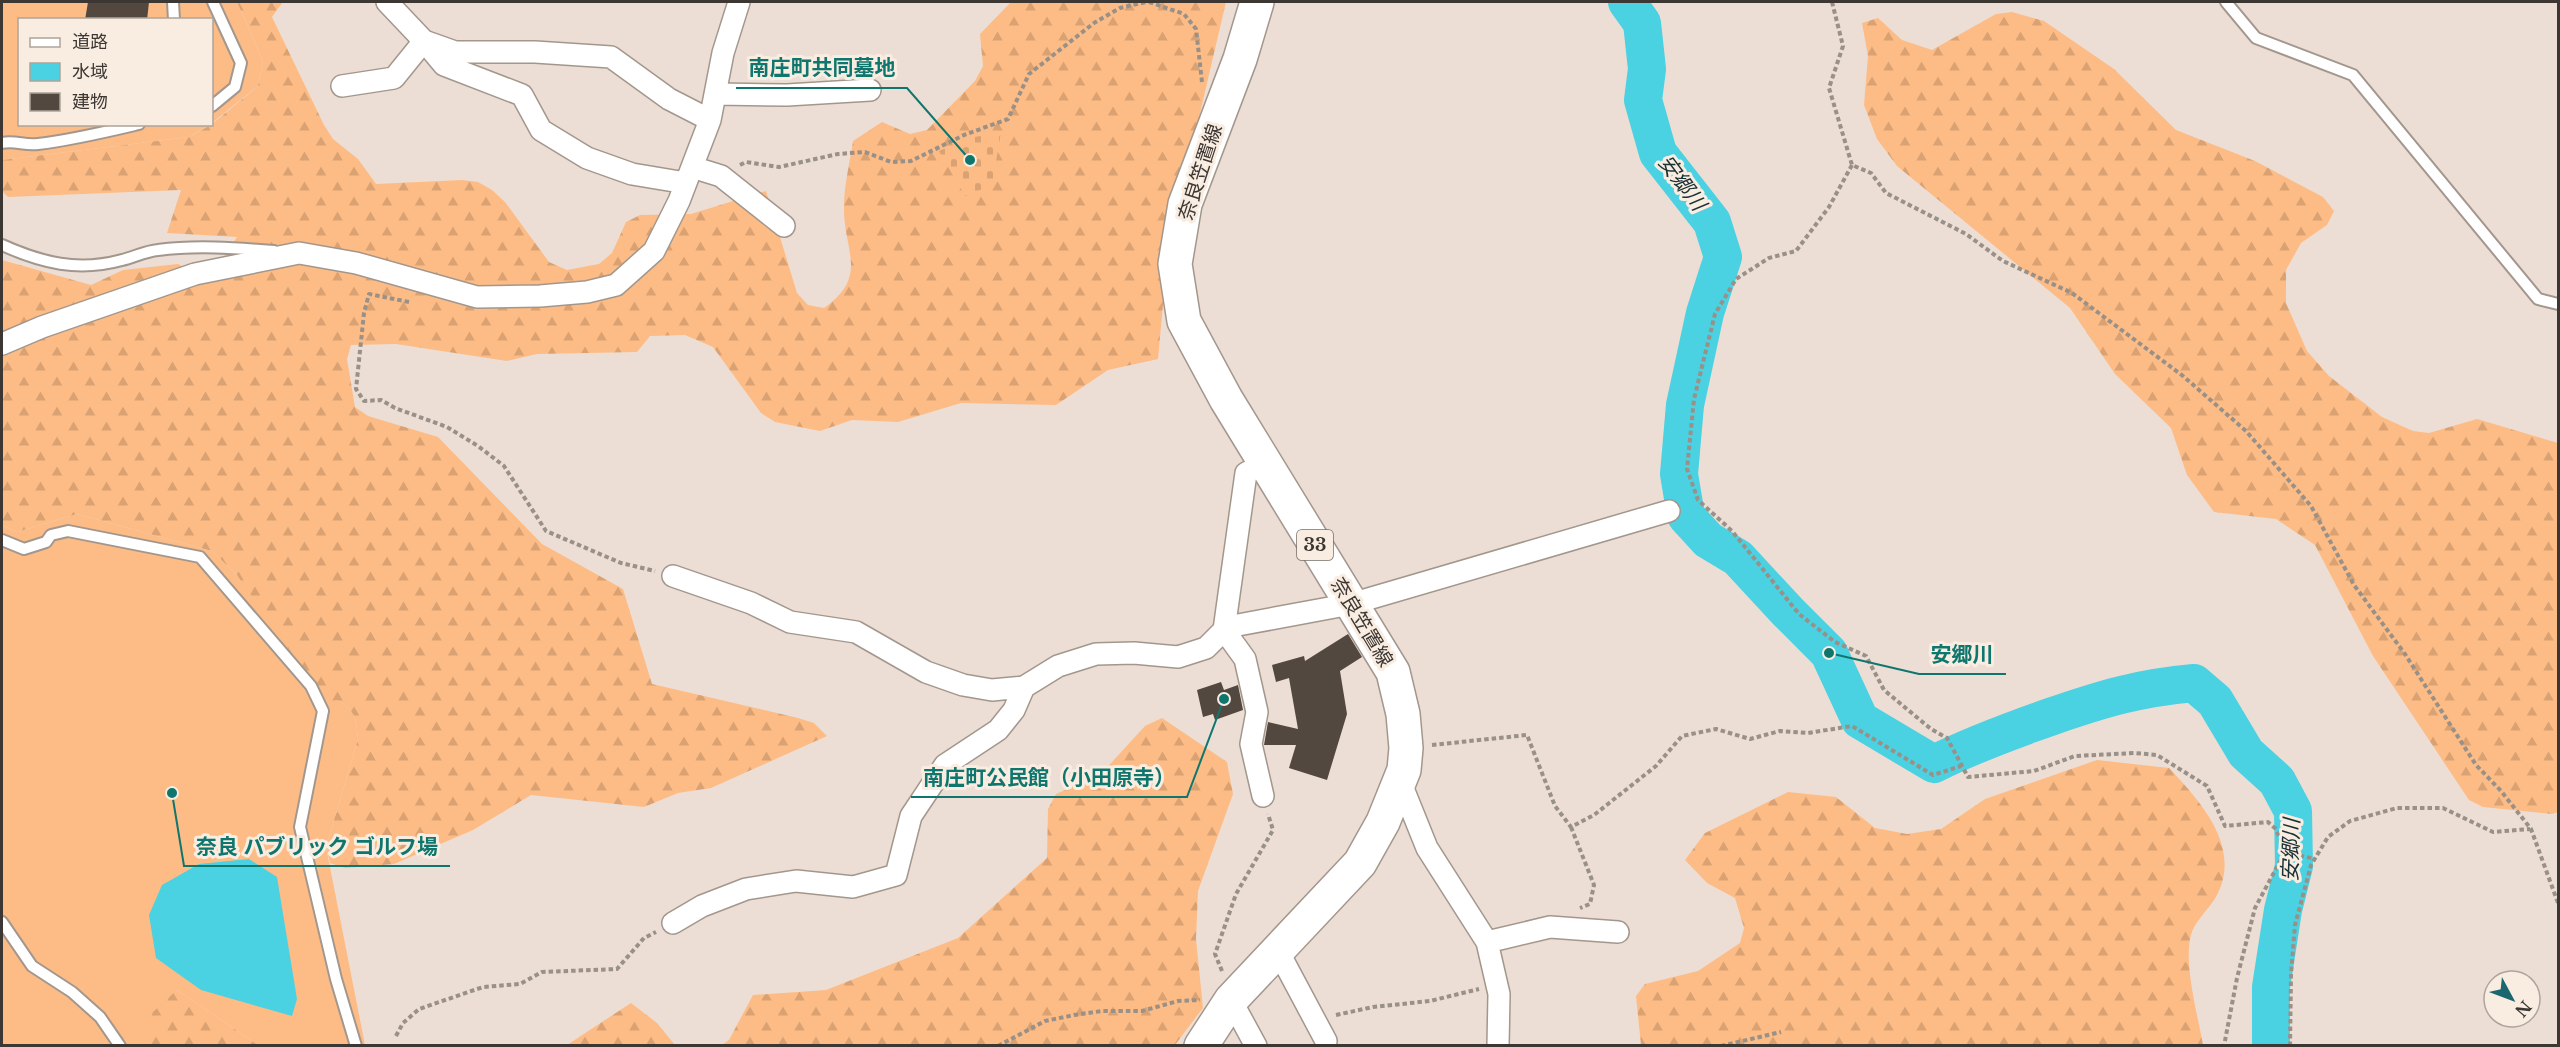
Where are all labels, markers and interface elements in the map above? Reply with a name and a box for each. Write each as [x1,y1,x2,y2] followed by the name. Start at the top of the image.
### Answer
[18,18,213,126] legend
[72,31,108,53] text: 道路
[736,49,907,88] callout: 南庄町共同墓地
[749,55,896,81] text: 南庄町共同墓地
[72,61,108,83] text: 水域
[72,91,108,113] text: 建物
[1173,121,1227,223] street label: 奈良笠置線
[1653,150,1713,218] water label: 安郷川
[1297,530,1333,560] road number: 33
[1326,573,1398,671] street label: 奈良笠置線
[1919,635,2006,674] callout: 安郷川
[1931,642,1994,668] text: 安郷川
[911,758,1187,797] callout: 南庄町公民館（小田原寺）
[923,765,1175,791] text: 南庄町公民館（小田原寺）
[2277,816,2305,882] water label: 安郷川
[184,827,450,866] callout: 奈良 パブリック ゴルフ場
[196,834,438,860] text: 奈良 パブリック ゴルフ場
[2482,969,2542,1029] north arrow
[2511,997,2536,1021] text: N

